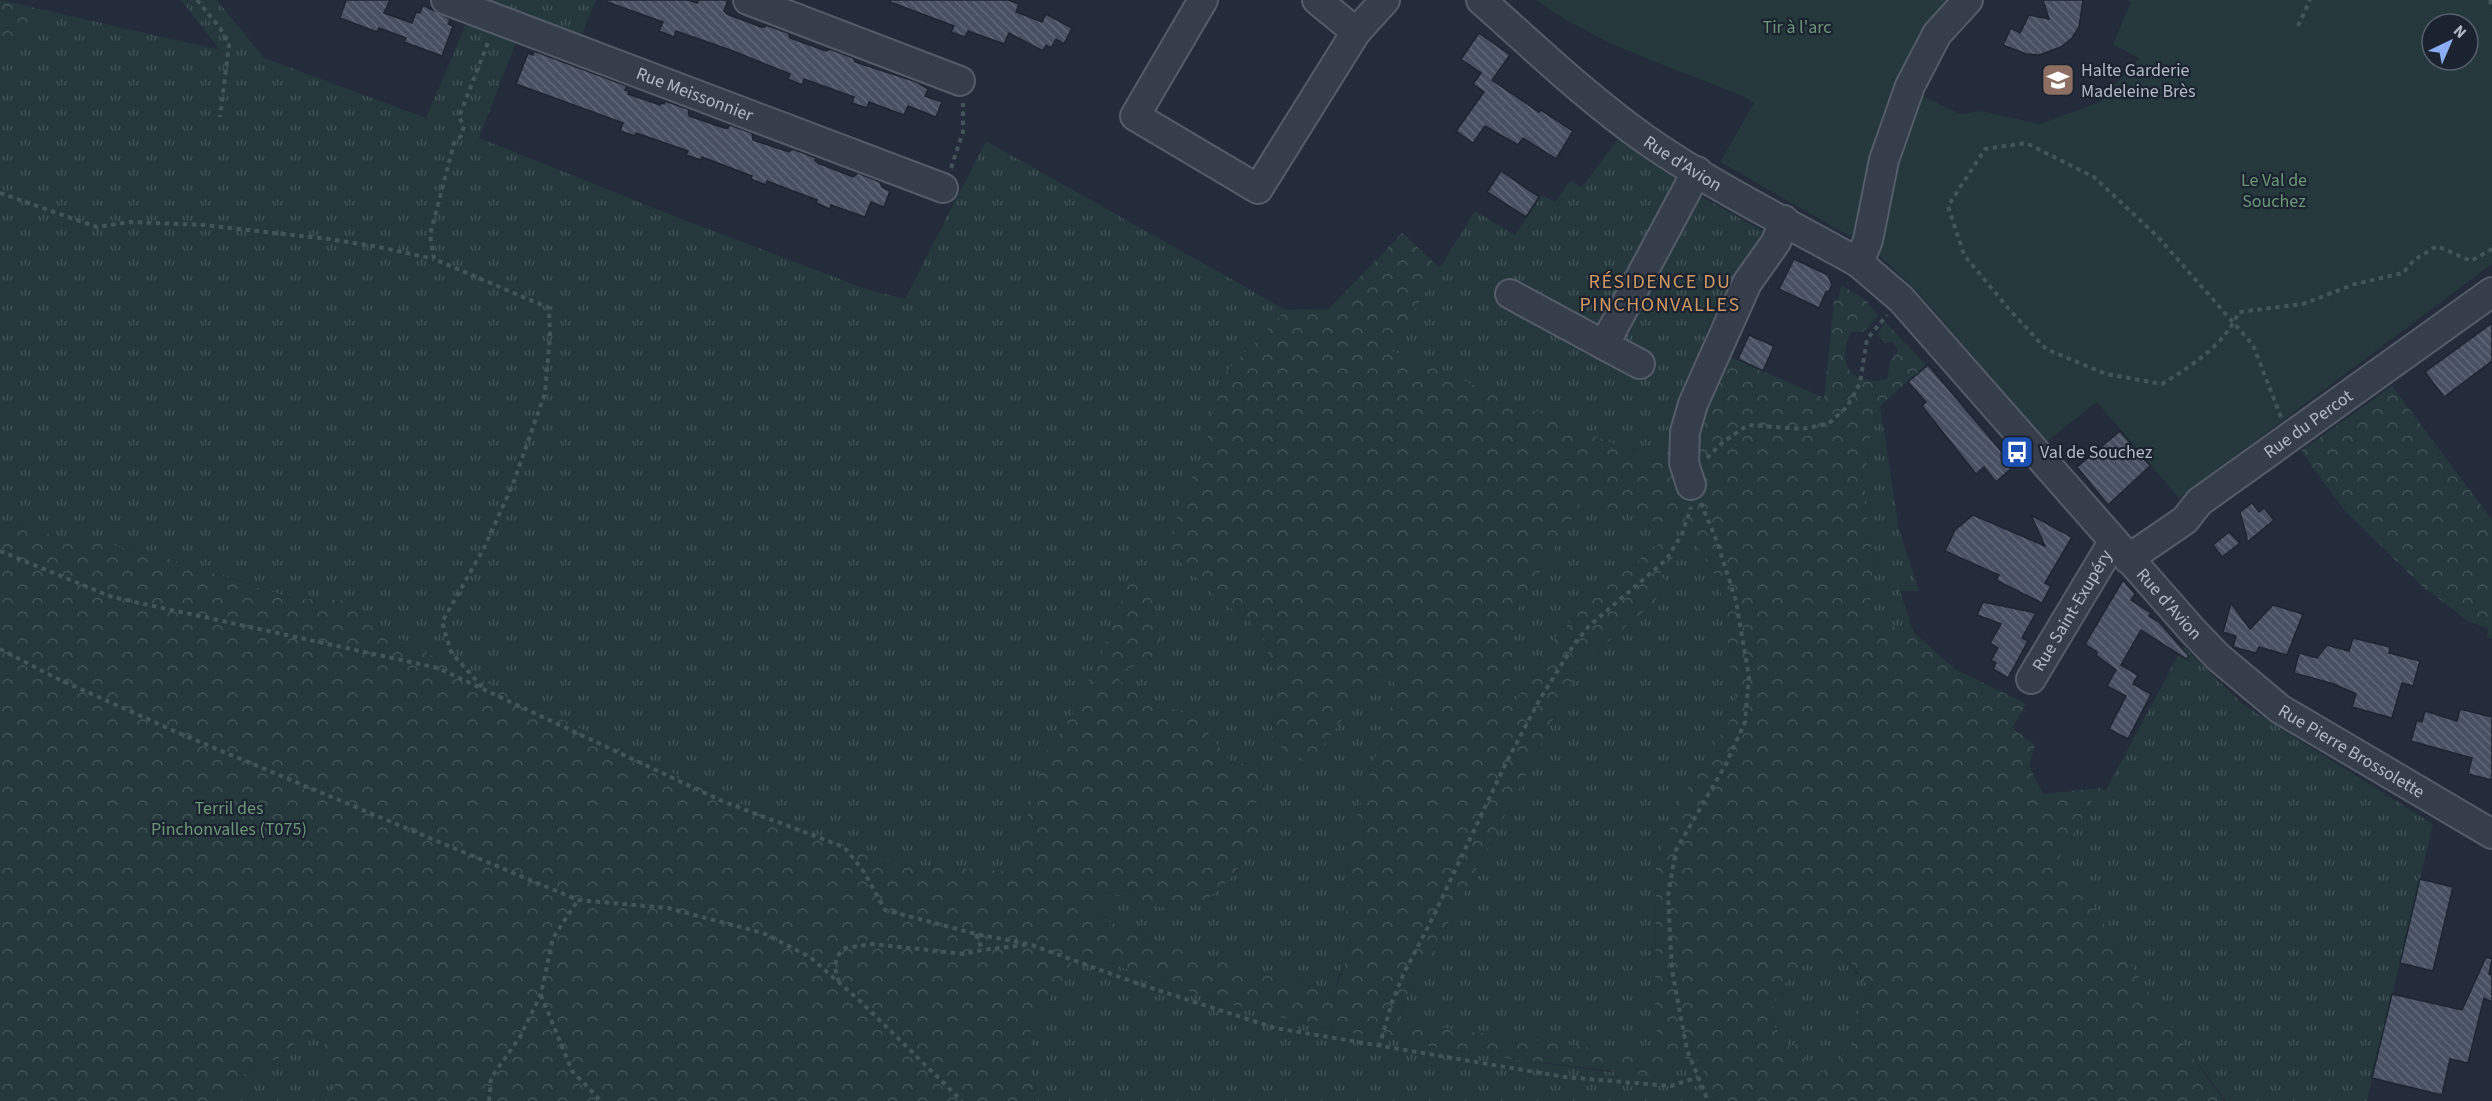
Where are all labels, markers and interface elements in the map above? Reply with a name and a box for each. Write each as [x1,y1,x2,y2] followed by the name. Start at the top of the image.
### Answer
[2420,12,2480,72] north arrow
[1762,15,1832,40] park label: Tir à l'arc
[2448,20,2471,44] text: N
[2081,58,2196,104] place label: Halte Garderie Madeleine Brès
[633,61,757,128] street label: Rue Meissonnier
[2040,62,2076,98] school or university icon: Halte Garderie Madeleine Brès
[1638,130,1726,198] street label: Rue d'Avion
[2241,168,2307,214] park label: Le Val de Souchez
[1579,268,1741,319] district label: RÉSIDENCE DU PINCHONVALLES
[2259,384,2358,465] street label: Rue du Percot
[1999,434,2035,470] bus stop icon: Val de Souchez
[2040,440,2153,465] place label: Val de Souchez
[2026,545,2119,676] street label: Rue Saint-Exupéry
[2130,563,2207,646] street label: Rue d'Avion
[2273,699,2429,805] street label: Rue Pierre Brossolette
[151,796,307,842] park label: Terril des Pinchonvalles (T075)

